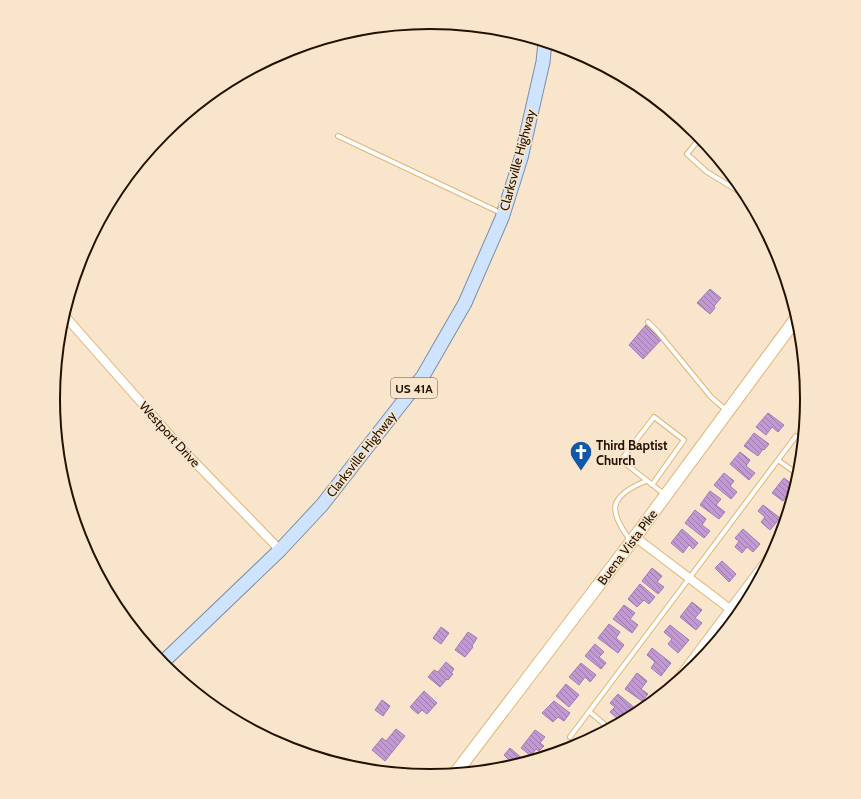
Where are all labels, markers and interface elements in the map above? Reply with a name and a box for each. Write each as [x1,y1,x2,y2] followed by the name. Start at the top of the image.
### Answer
[496,107,538,213] street label: Clarksville Highway
[391,378,437,398] road number: US 41A
[136,398,204,471] street label: Westport Drive
[322,408,400,500] street label: Clarksville Highway
[596,437,668,468] place label: Third Baptist Church
[568,439,594,472] church icon: Third Baptist Church
[594,506,661,588] street label: Buena Vista Pike

